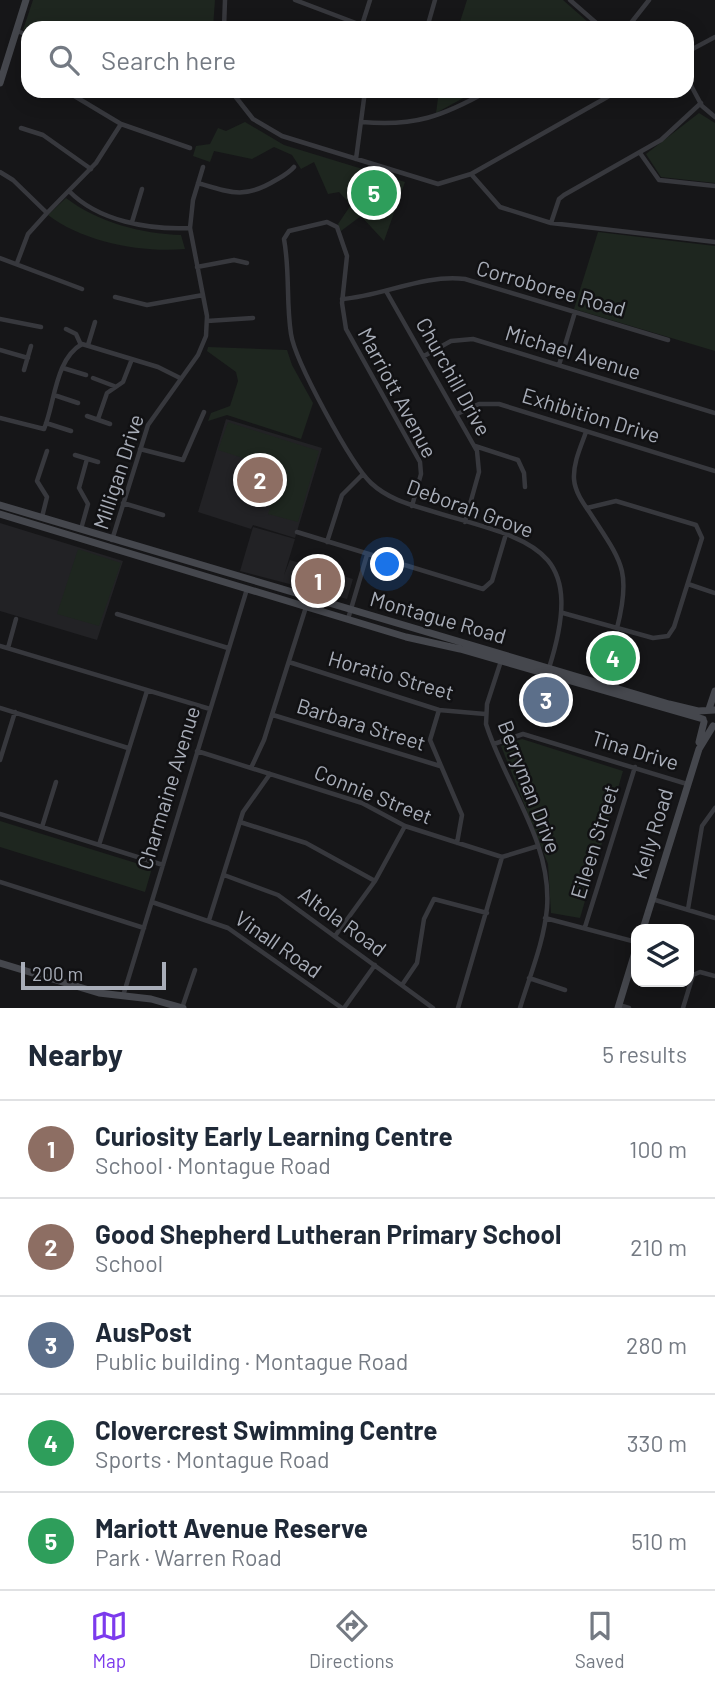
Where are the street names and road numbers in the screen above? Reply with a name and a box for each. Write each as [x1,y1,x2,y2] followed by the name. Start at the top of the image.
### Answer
[474,254,629,321] street label: Corroboree Road
[412,313,497,440] street label: Churchill Drive
[503,319,644,384] street label: Michael Avenue
[354,323,443,462] street label: Marriott Avenue
[519,382,663,447] street label: Exhibition Drive
[87,411,148,532] street label: Milligan Drive
[404,473,537,542] street label: Deborah Grove
[367,585,509,648] street label: Montague Road
[326,645,457,704] street label: Horatio Street
[294,692,429,755] street label: Barbara Street
[131,703,204,872] street label: Charmaine Avenue
[494,716,567,856] street label: Berryman Drive
[589,724,682,775] street label: Tina Drive
[311,759,436,829] street label: Connie Street
[564,781,623,902] street label: Eileen Street
[626,785,677,882] street label: Kelly Road
[294,881,392,961] street label: Altola Road
[231,905,327,983] street label: Vinall Road

